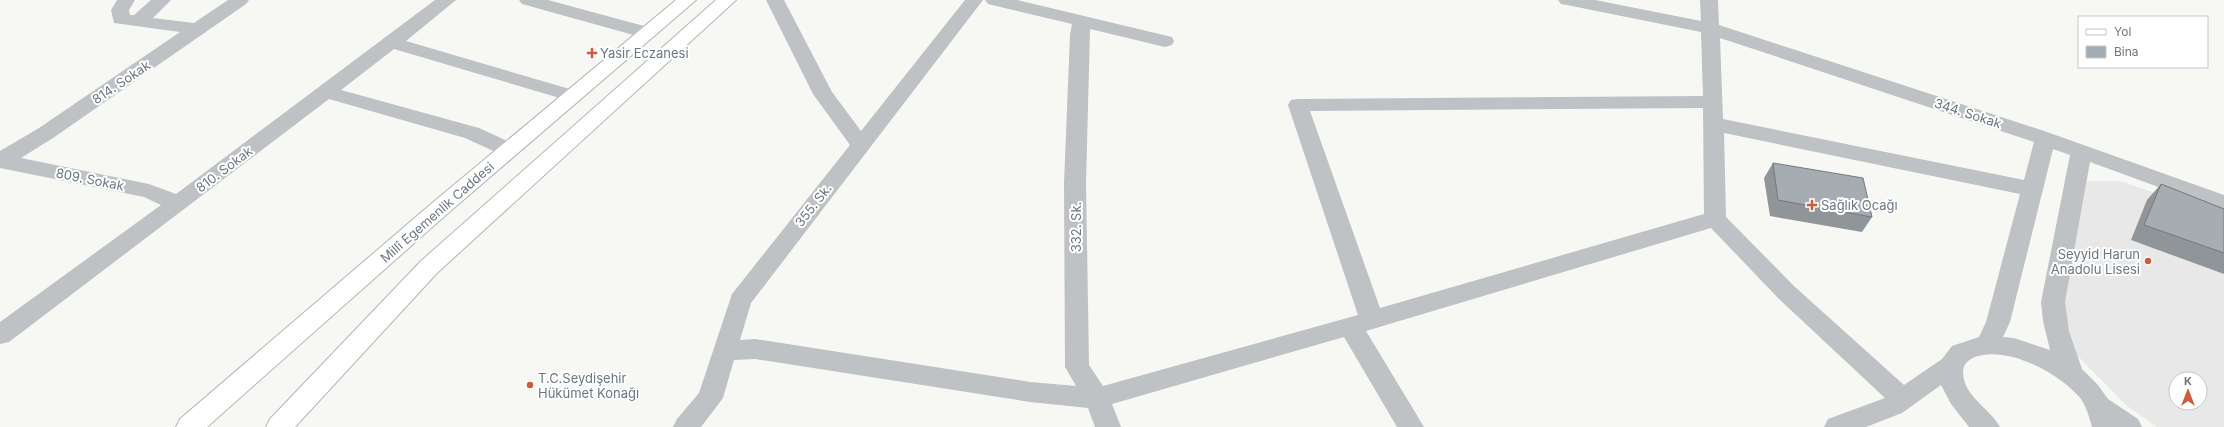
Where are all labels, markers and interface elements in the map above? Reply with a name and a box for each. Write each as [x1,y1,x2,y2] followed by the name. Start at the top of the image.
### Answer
[2078,16,2208,68] legend
[2114,24,2131,39] text: Yol
[2114,44,2139,59] text: Bina
[600,45,689,61] place label: Yasir Eczanesi
[587,48,597,58] marker: Yasir Eczanesi
[89,57,153,107] street label: 814. Sokak
[1932,95,2004,131] street label: 344. Sokak
[193,143,255,195] street label: 810. Sokak
[377,158,497,266] street label: Millî Egemenlik Caddesi
[55,165,125,193] street label: 809. Sokak
[791,180,835,230] street label: 355. Sk.
[1821,197,1898,213] place label: Sağlık Ocağı
[1806,199,1818,211] marker: Sağlık Ocağı
[1068,202,1084,252] street label: 332. Sk.
[2051,246,2140,277] place label: Seyyid Harun Anadolu Lisesi
[2143,256,2153,266] marker: Seyyid Harun Anadolu Lisesi
[538,370,639,401] place label: T.C.Seydişehir Hükümet Konağı
[2168,371,2208,411] north arrow
[2184,374,2192,388] text: K
[525,380,535,390] marker: T.C.Seydişehir Hükümet Konağı

